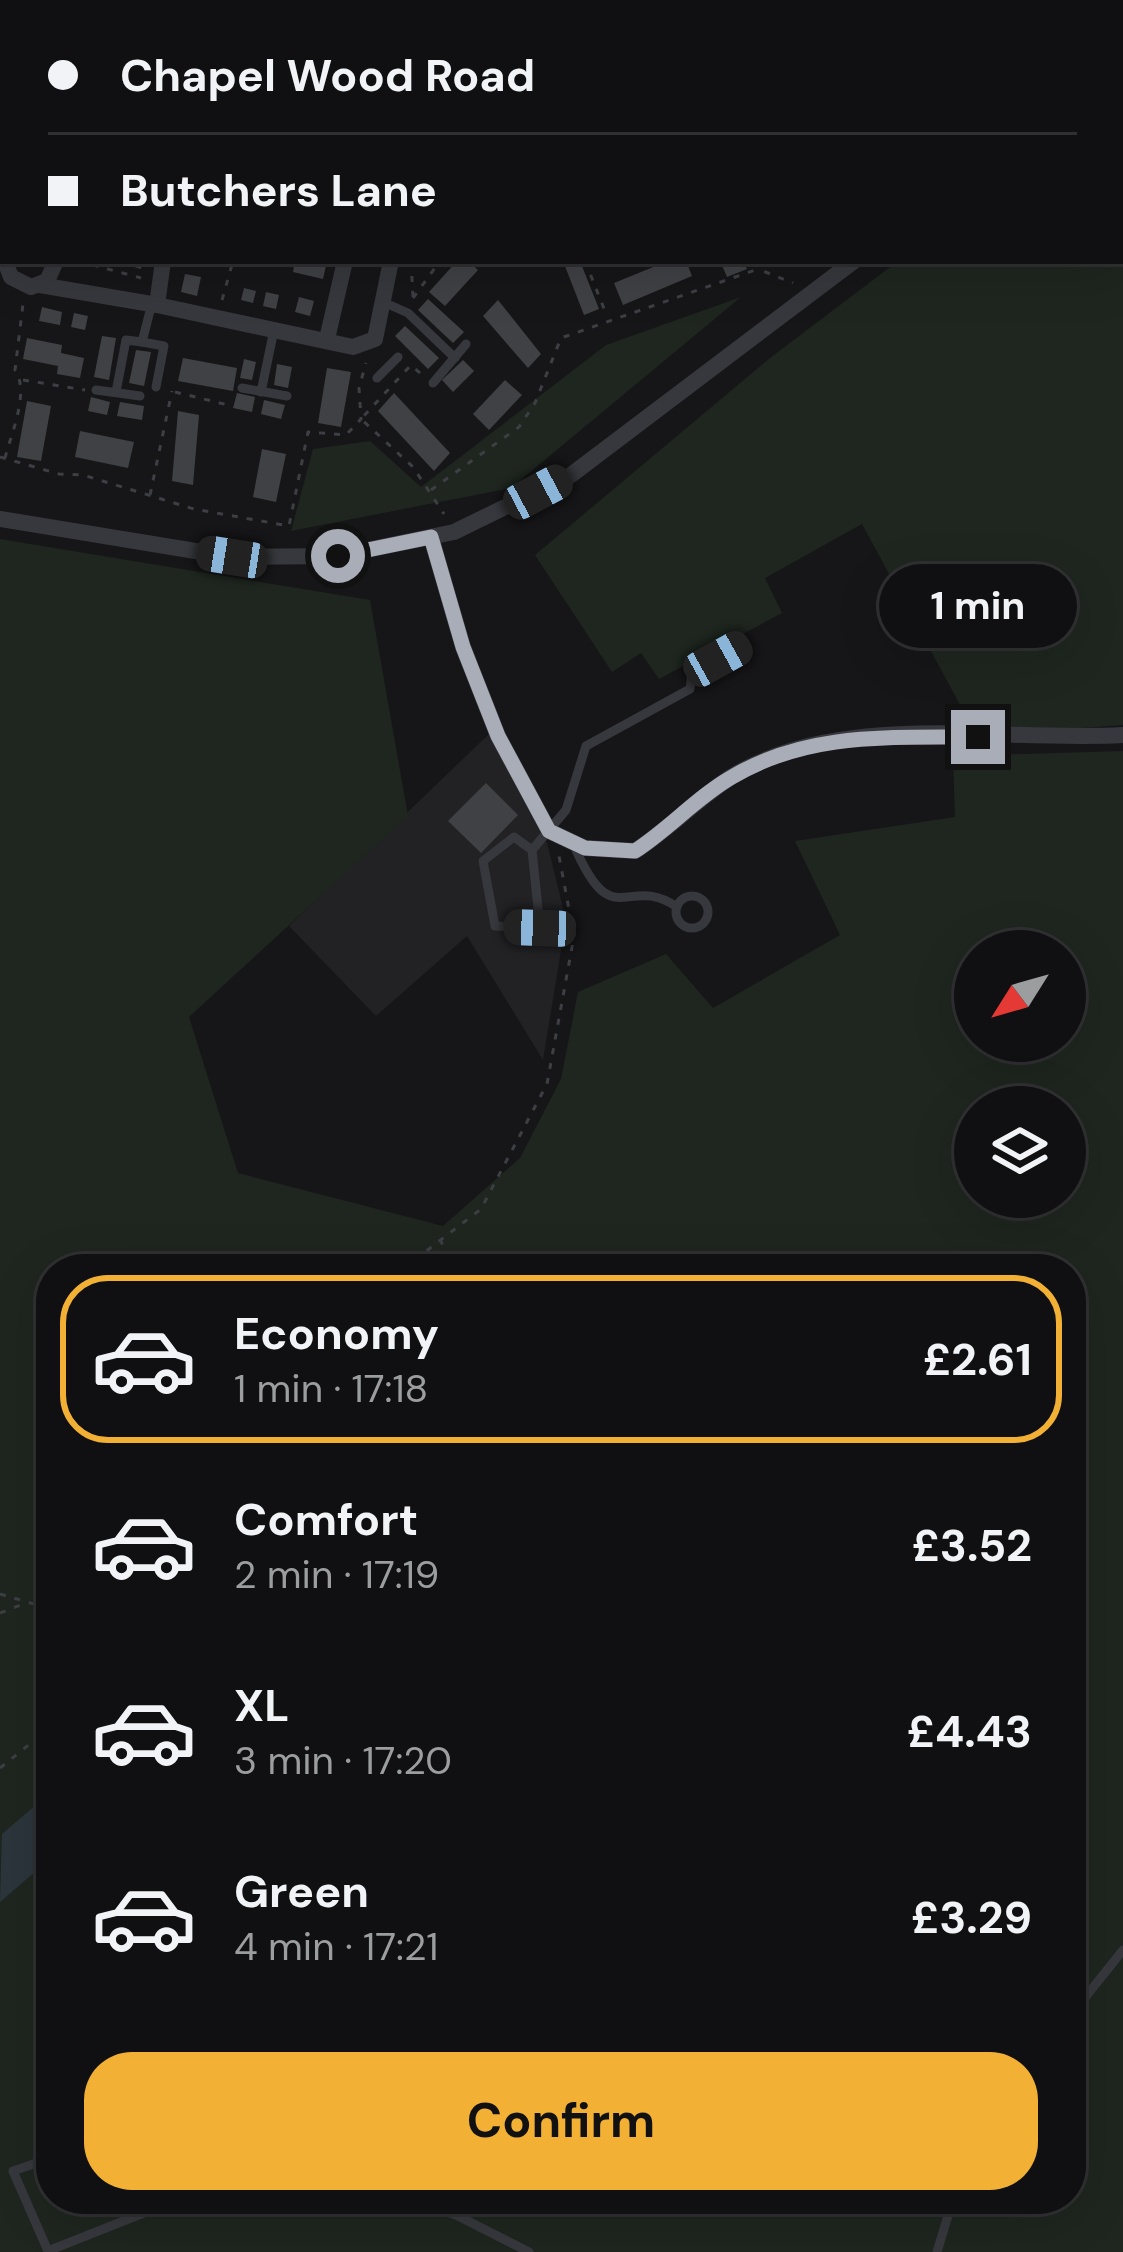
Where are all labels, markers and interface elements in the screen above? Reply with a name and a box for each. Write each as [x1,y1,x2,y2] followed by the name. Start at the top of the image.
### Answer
[120,46,535,105] text: Chapel Wood Road
[120,161,437,220] text: Butchers Lane
[498,459,578,525] car
[311,529,365,583] route start
[194,534,270,580] car
[879,563,1077,647] callout: 1 min
[931,580,1025,631] text: 1 min
[678,626,758,692] car
[951,710,1005,764] route end
[503,909,577,947] car
[954,930,1086,1062] north arrow
[954,930,1086,1218] map controls
[954,1086,1086,1218] button: layers
[234,1304,439,1363] text: Economy
[90,1305,198,1413] icon: car
[923,1330,1032,1389] text: £2.61
[234,1363,428,1414] text: 1 min · 17:18
[234,1490,418,1549] text: Comfort
[90,1491,198,1599] icon: car
[912,1516,1032,1575] text: £3.52
[234,1549,439,1600] text: 2 min · 17:19
[234,1676,289,1735] text: XL
[90,1677,198,1785] icon: car
[907,1702,1032,1761] text: £4.43
[234,1735,452,1786] text: 3 min · 17:20
[234,1862,369,1921] text: Green
[90,1863,198,1971] icon: car
[911,1888,1032,1947] text: £3.29
[234,1921,439,1972] text: 4 min · 17:21
[84,2052,1038,2190] button: Confirm

